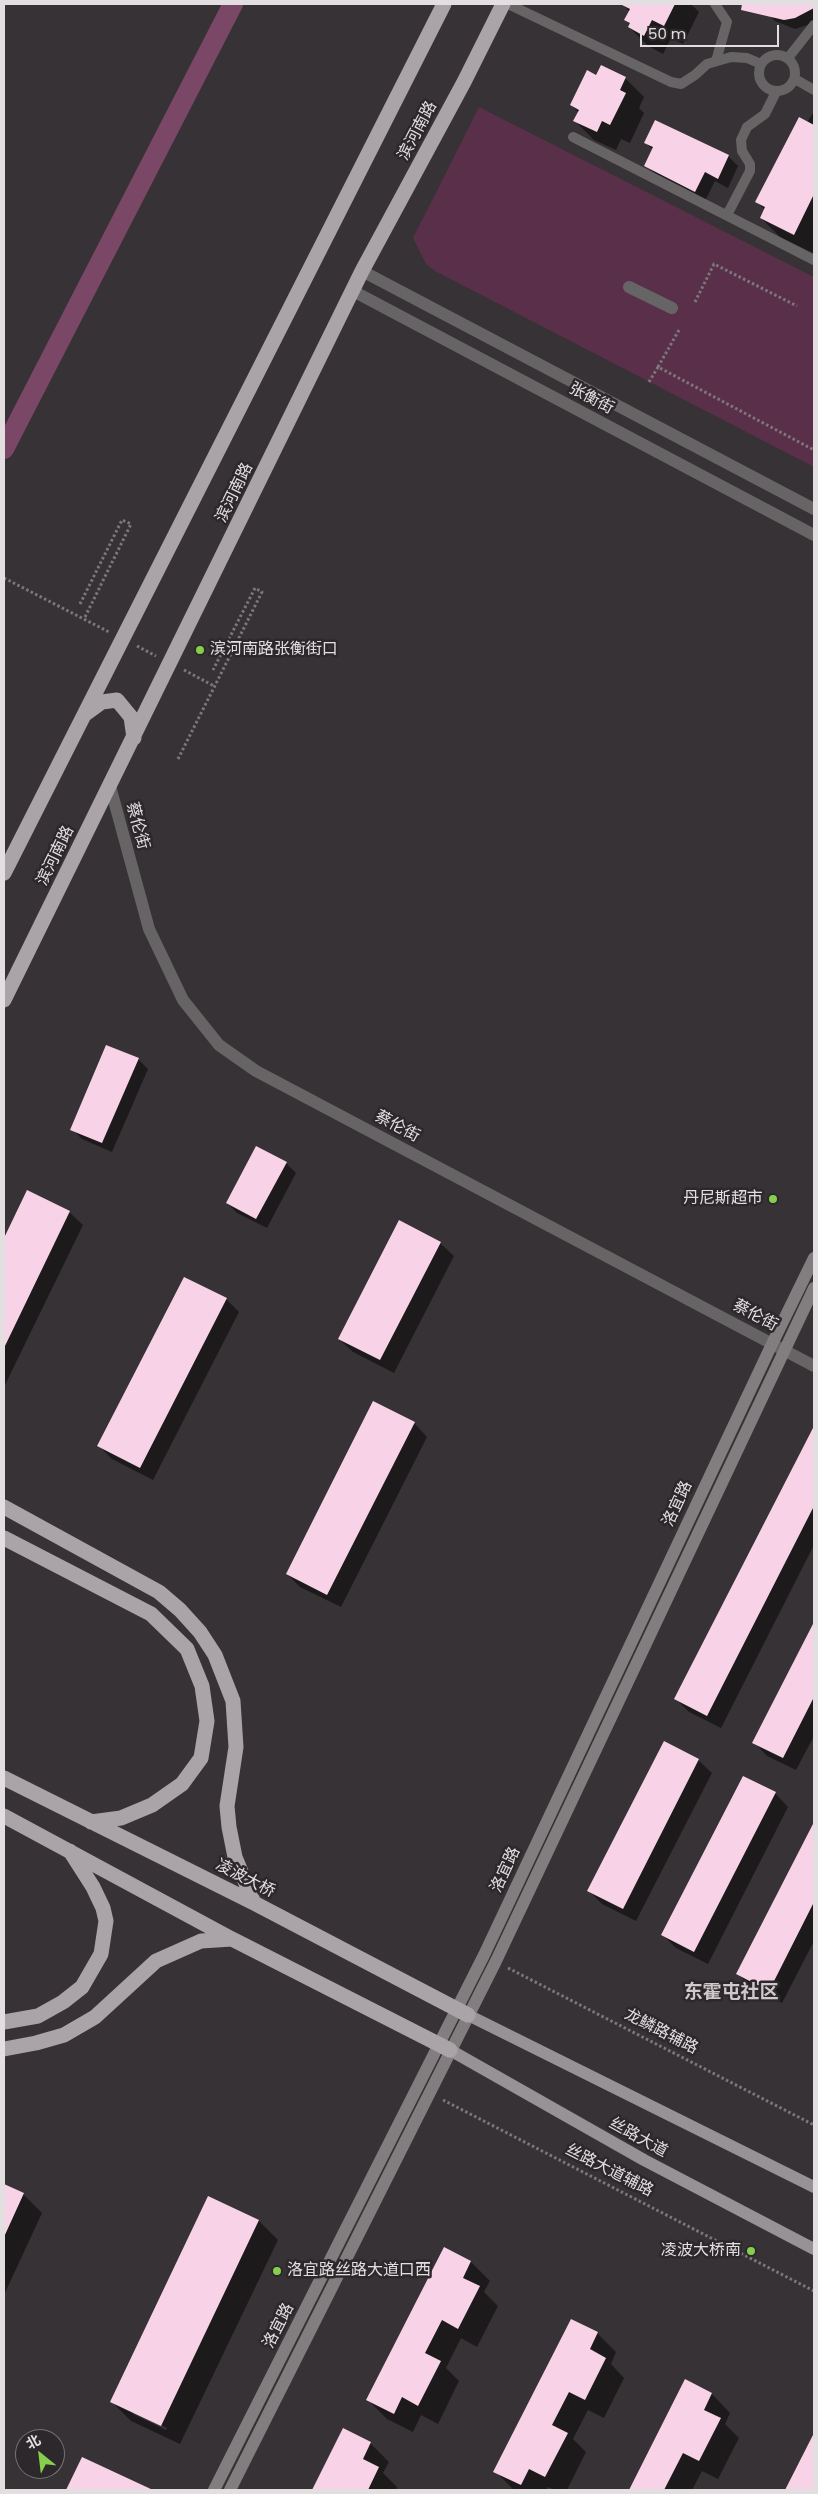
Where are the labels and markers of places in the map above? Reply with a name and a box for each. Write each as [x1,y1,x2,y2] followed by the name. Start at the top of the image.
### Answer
[210,640,338,660] place label: 滨河南路张衡街口
[194,644,206,656] marker: 滨河南路张衡街口
[683,1189,763,1209] place label: 丹尼斯超市
[767,1193,779,1205] marker: 丹尼斯超市
[661,2241,741,2261] place label: 凌波大桥南
[745,2245,757,2257] marker: 凌波大桥南
[287,2261,431,2281] place label: 洛宜路丝路大道口西
[271,2265,283,2277] marker: 洛宜路丝路大道口西

